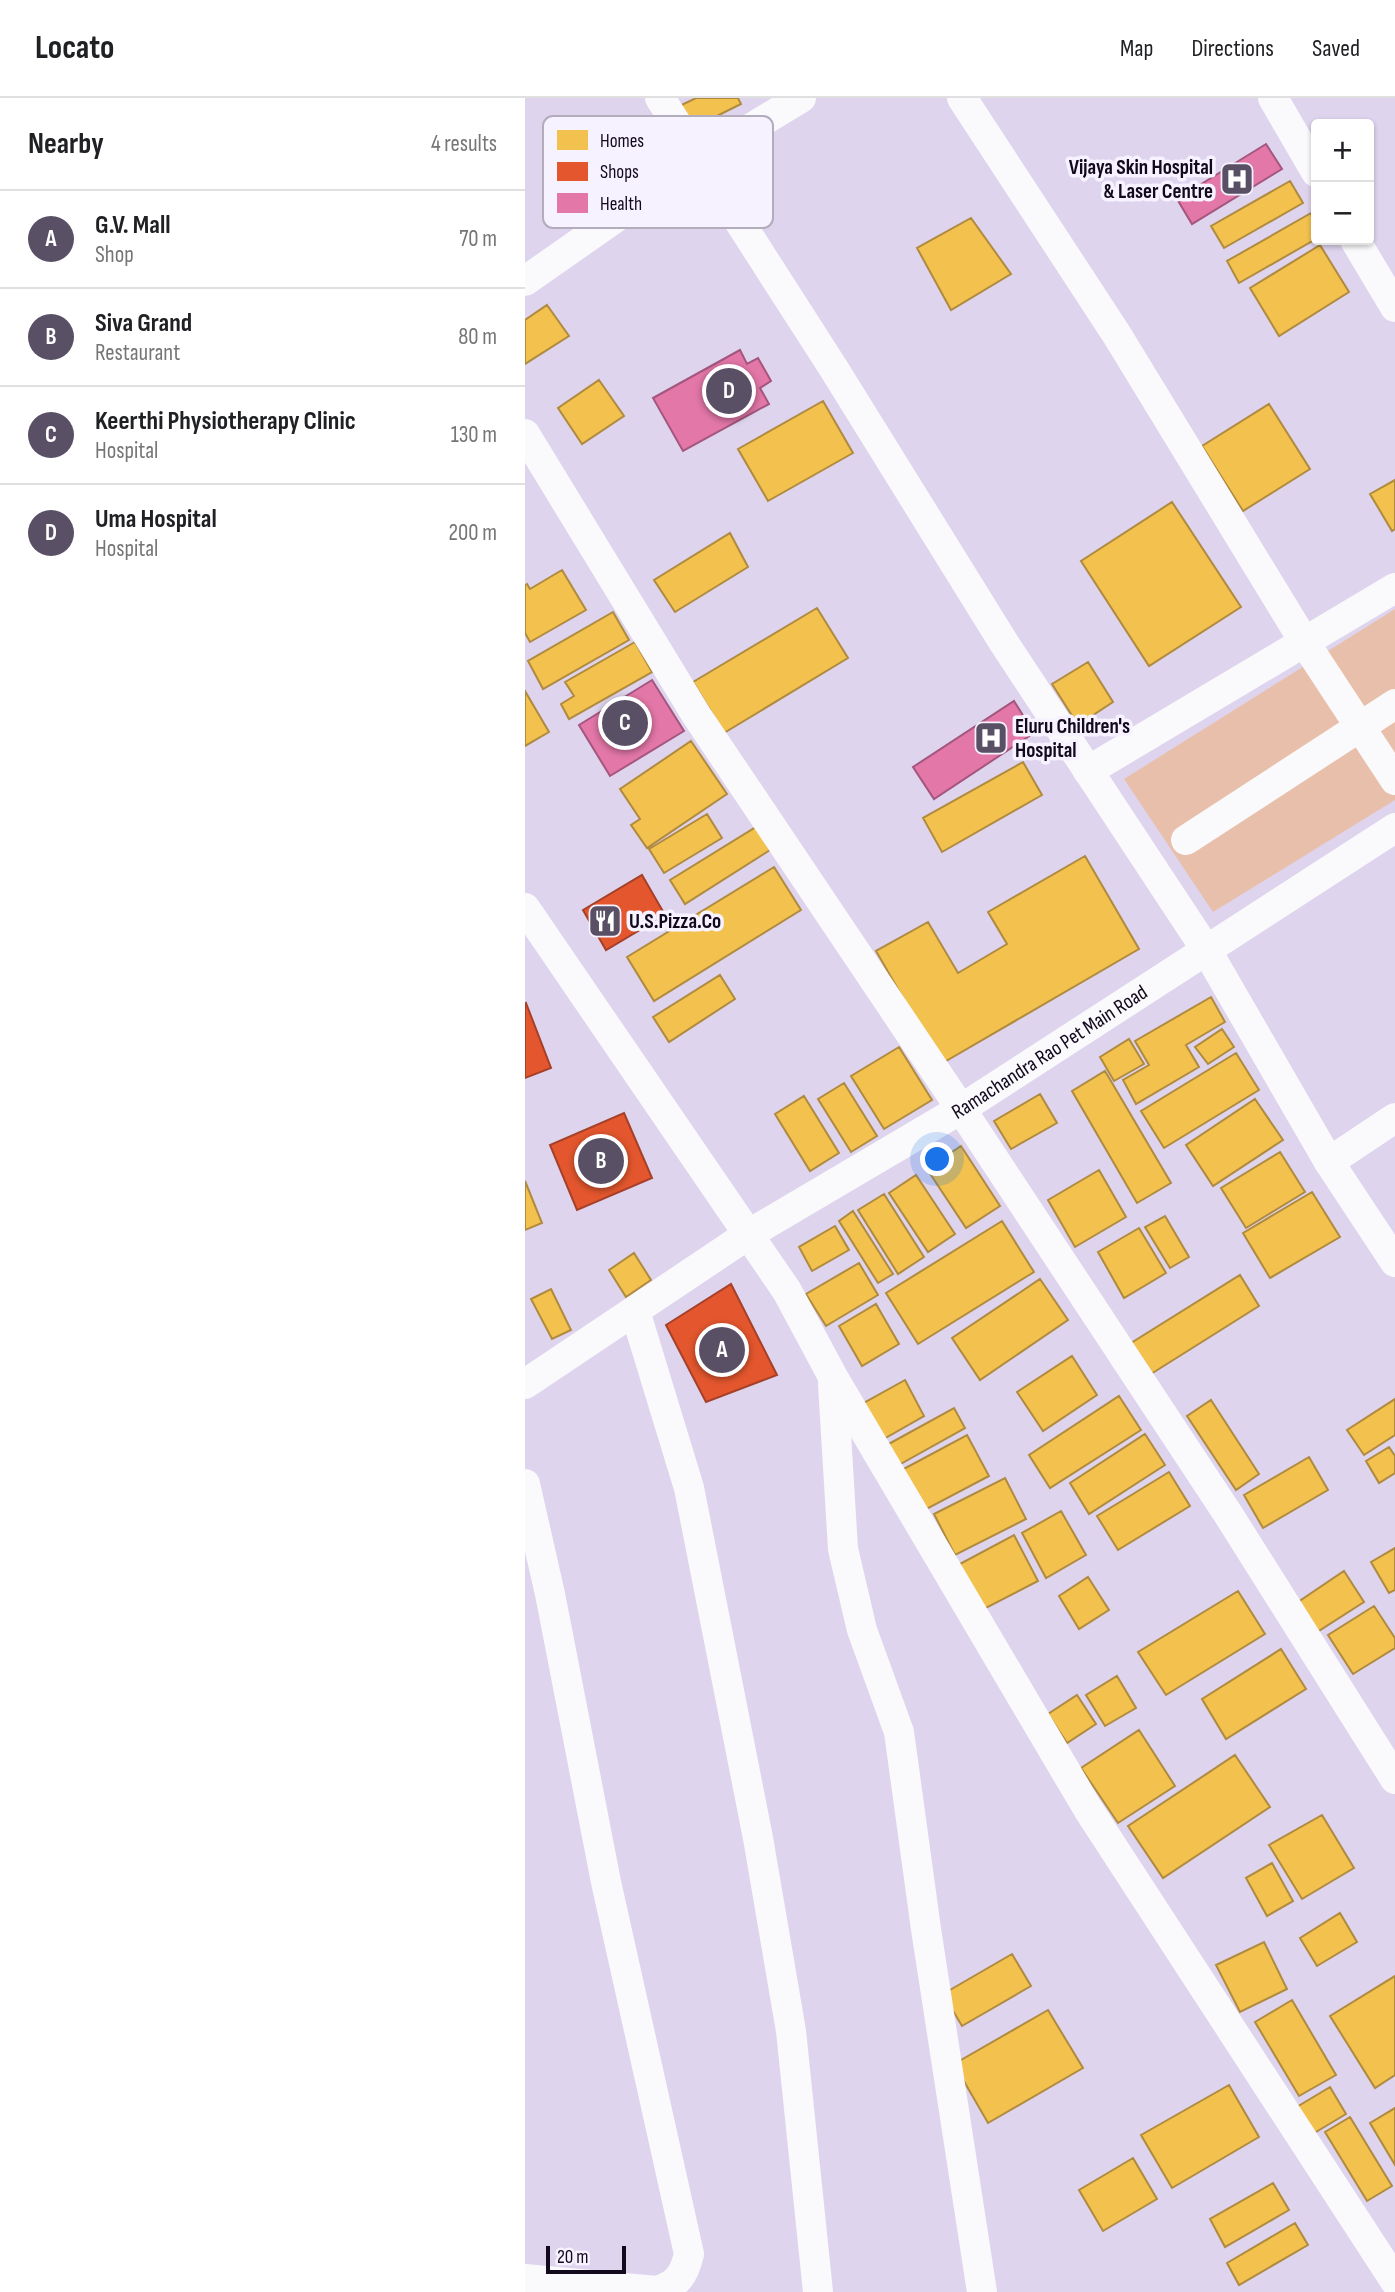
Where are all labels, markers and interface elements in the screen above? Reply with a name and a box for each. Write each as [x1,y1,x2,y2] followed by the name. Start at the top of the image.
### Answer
[35,28,114,68] text: Locato
[1120,34,1153,63] text: Map
[1191,34,1274,63] text: Directions
[1312,34,1360,63] text: Saved
[543,116,773,228] legend
[1311,119,1374,245] map controls
[1311,119,1374,182] button: +
[28,126,104,162] text: Nearby
[431,130,497,158] text: 4 results
[600,130,644,153] text: Homes
[1069,155,1213,204] place label: Vijaya Skin Hospital & Laser Centre
[1218,160,1256,198] hospital icon: Vijaya Skin Hospital & Laser Centre
[600,161,639,184] text: Shops
[1311,182,1374,245] button: −
[600,193,642,216] text: Health
[95,210,170,241] text: G.V. Mall
[46,225,56,253] text: A
[459,225,497,253] text: 70 m
[95,241,134,269] text: Shop
[95,308,192,339] text: Siva Grand
[46,323,56,351] text: B
[458,323,497,351] text: 80 m
[95,339,180,367] text: Restaurant
[706,365,752,417] pin: D
[95,406,356,437] text: Keerthi Physiotherapy Clinic
[45,421,57,449] text: C
[451,421,497,449] text: 130 m
[95,437,158,465] text: Hospital
[95,504,217,535] text: Uma Hospital
[45,519,57,547] text: D
[449,519,497,547] text: 200 m
[95,535,158,563] text: Hospital
[602,697,648,749] pin: C
[1015,714,1130,763] place label: Eluru Children's Hospital
[972,719,1010,757] hospital icon: Eluru Children's Hospital
[586,902,624,940] restaurant icon: U.S.Pizza.Co
[629,909,721,934] place label: U.S.Pizza.Co
[947,979,1152,1124] street label: Ramachandra Rao Pet Main Road
[578,1135,624,1187] pin: B
[920,1142,954,1176] your location
[699,1324,745,1376] pin: A
[546,2243,627,2275] scale bar
[557,2246,589,2269] text: 20 m

